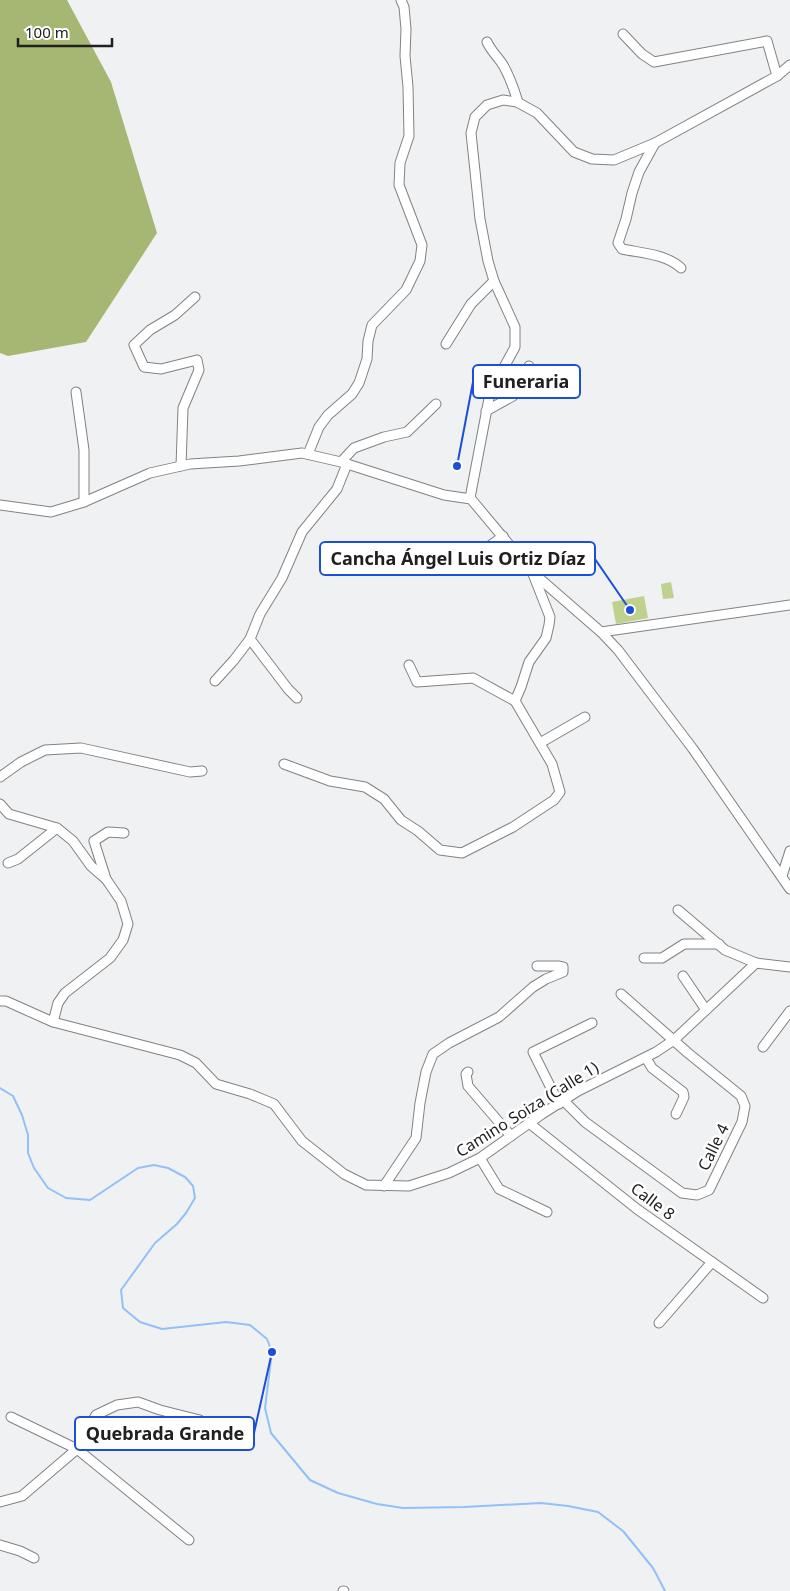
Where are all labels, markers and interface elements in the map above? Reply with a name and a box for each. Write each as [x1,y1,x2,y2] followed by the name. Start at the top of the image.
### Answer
[18,15,111,47] scale bar
[25,22,69,42] text: 100 m
[473,365,580,398] callout: Funeraria
[483,369,569,393] text: Funeraria
[320,542,595,575] callout: Cancha Ángel Luis Ortiz Díaz
[331,546,586,570] text: Cancha Ángel Luis Ortiz Díaz
[451,1056,603,1162] street label: Camino Soiza (Calle 1)
[692,1120,734,1174] street label: Calle 4
[627,1177,679,1225] street label: Calle 8
[75,1417,254,1450] callout: Quebrada Grande
[86,1421,244,1445] text: Quebrada Grande

